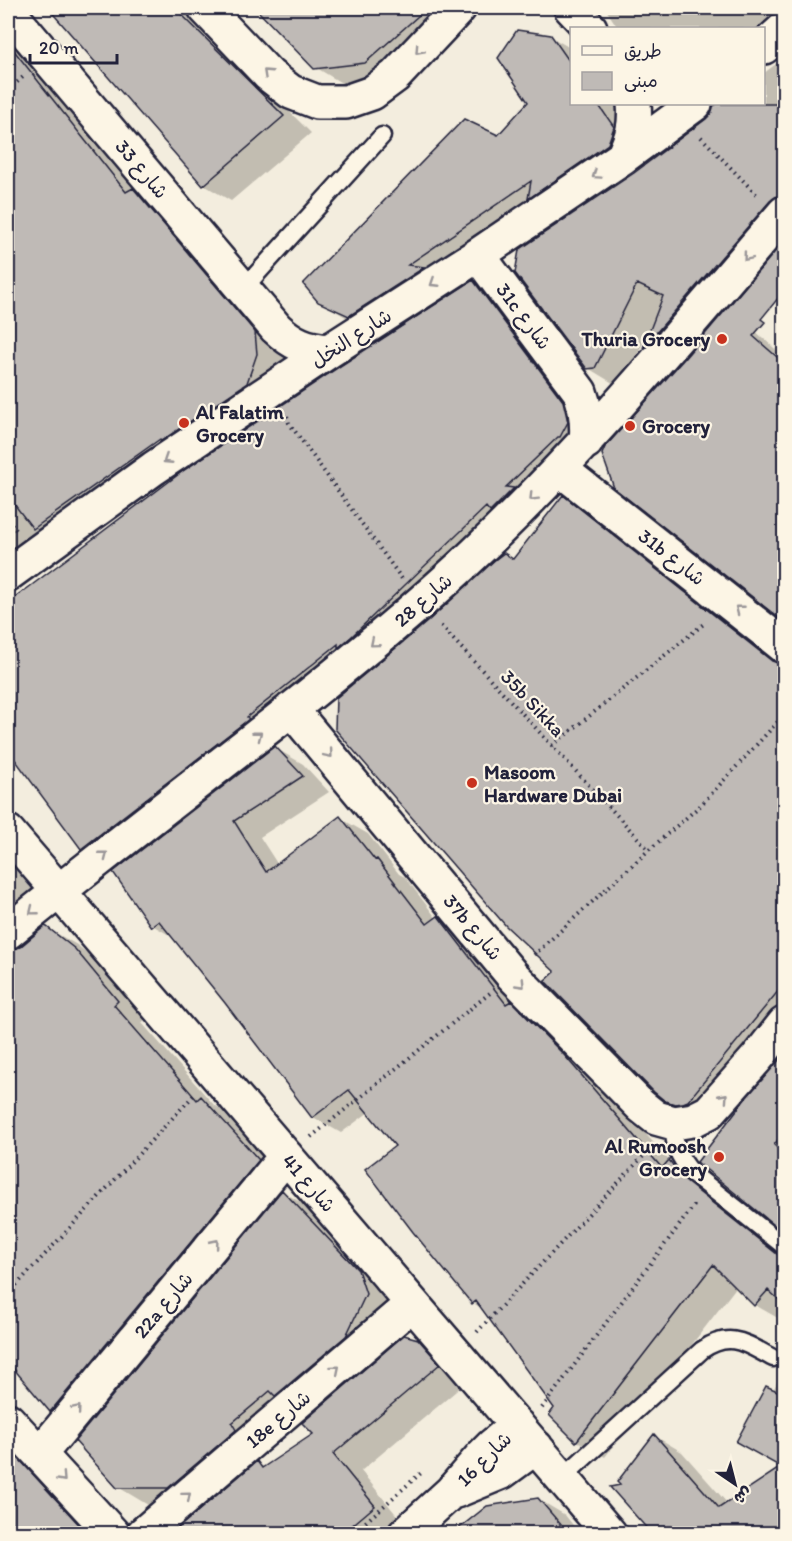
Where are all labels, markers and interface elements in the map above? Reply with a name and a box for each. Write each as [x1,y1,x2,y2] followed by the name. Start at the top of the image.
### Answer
[30,27,117,65] scale bar
[570,27,765,105] legend
[39,37,79,59] text: 20 m
[624,40,662,62] text: طريق
[415,43,426,54] one-way arrow
[264,69,274,80] one-way arrow
[624,70,658,92] text: مبنى
[109,135,174,205] street label: شارع 33
[592,167,603,178] one-way arrow
[743,250,754,261] one-way arrow
[430,276,441,287] one-way arrow
[490,278,557,355] street label: 31c شارع
[306,303,397,375] street label: شارع النخل
[581,327,711,352] place label: Thuria Grocery
[715,332,729,346] marker: Thuria Grocery
[195,400,284,448] place label: Al Falatim Grocery
[642,414,711,439] place label: Grocery
[177,416,191,430] marker: Al Falatim Grocery
[623,419,637,433] marker: Grocery
[162,453,173,464] one-way arrow
[529,490,540,500] one-way arrow
[633,523,710,592] street label: 31b شارع
[389,568,458,633] street label: شارع 28
[734,606,745,617] one-way arrow
[370,635,381,646] one-way arrow
[496,664,570,742] street label: 35b Sikka
[251,731,262,742] one-way arrow
[321,747,332,758] one-way arrow
[484,760,622,807] place label: Masoom Hardware Dubai
[465,776,479,790] marker: Masoom Hardware Dubai
[98,851,109,862] one-way arrow
[437,889,508,966] street label: 37b شارع
[29,904,40,915] one-way arrow
[514,976,525,987] one-way arrow
[717,1093,728,1103] one-way arrow
[604,1134,708,1182] place label: Al Rumoosh Grocery
[276,1149,341,1218] street label: شارع 41
[712,1150,726,1164] marker: Al Rumoosh Grocery
[207,1239,218,1250] one-way arrow
[128,1267,199,1344] street label: 22a شارع
[329,1365,340,1376] one-way arrow
[241,1385,317,1455] street label: 18e شارع
[70,1405,81,1416] one-way arrow
[452,1427,518,1493] street label: شارع 16
[705,1454,765,1514] north arrow
[54,1471,65,1482] one-way arrow
[731,1483,756,1509] text: ش
[180,1492,191,1503] one-way arrow

